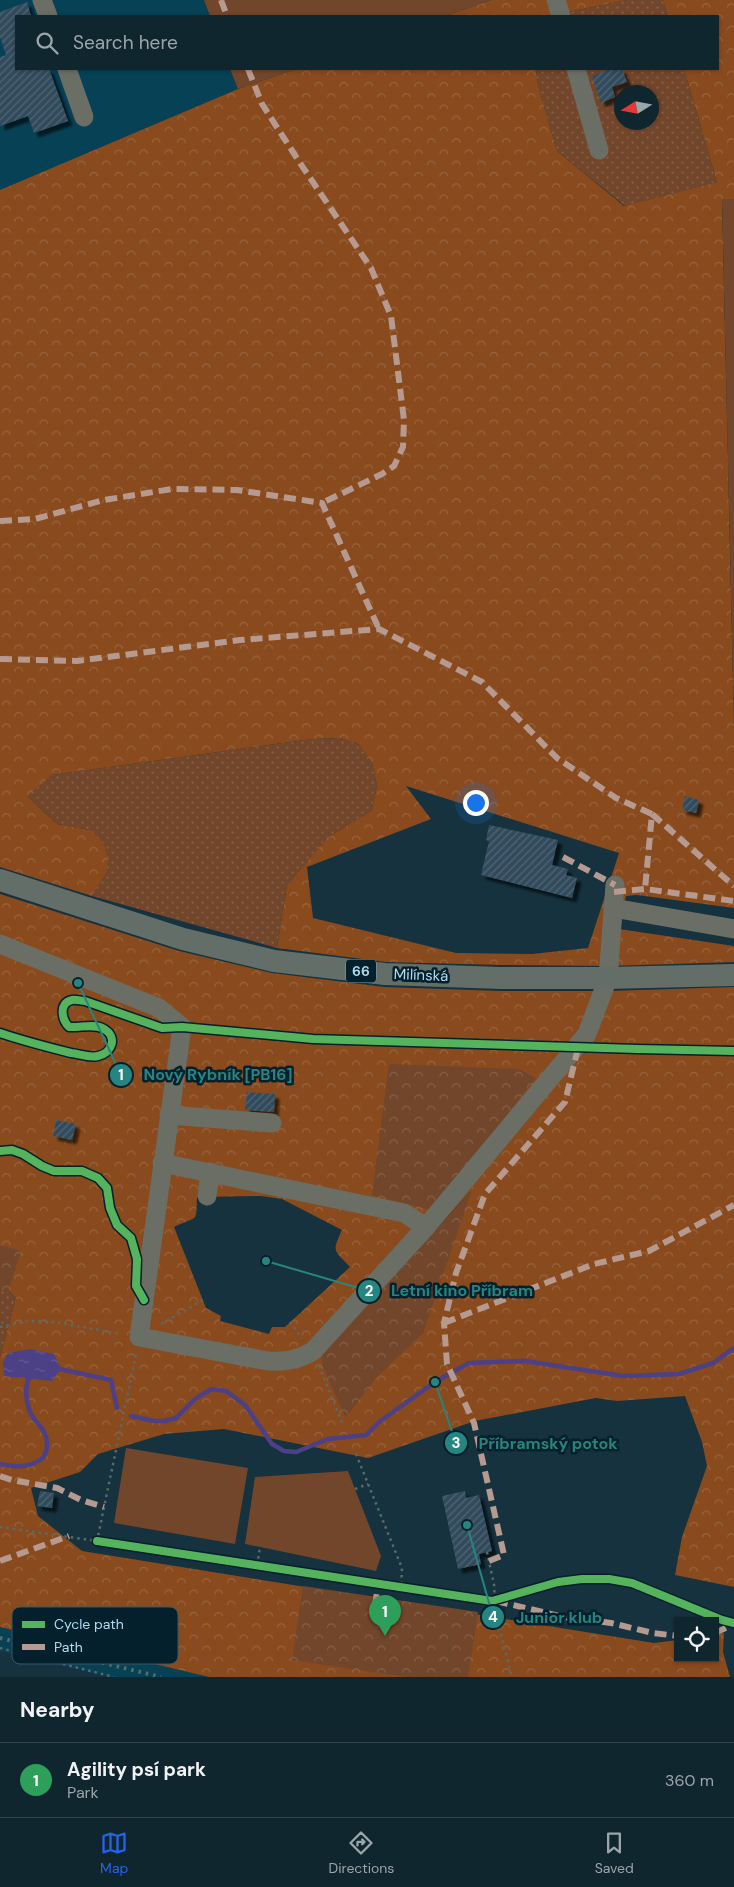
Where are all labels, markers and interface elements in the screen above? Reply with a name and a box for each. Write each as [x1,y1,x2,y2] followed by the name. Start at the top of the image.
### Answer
[15,15,719,70] search box
[33,29,61,57] icon: search
[73,30,178,55] text: Search here
[614,85,659,130] north arrow
[463,790,489,816] your location
[346,959,376,982] road number: 66
[393,964,449,986] street label: Milínská
[109,1059,303,1090] callout: Nový Rybník [PB16]
[144,1064,292,1085] text: Nový Rybník [PB16]
[118,1065,124,1085] text: 1
[356,1275,543,1306] callout: Letní kino Příbram
[391,1280,533,1301] text: Letní kino Příbram
[365,1281,374,1301] text: 2
[443,1427,627,1458] callout: Příbramský potok
[451,1433,461,1453] text: 3
[479,1433,618,1454] text: Příbramský potok
[369,1595,401,1636] pin: 1
[481,1602,613,1633] callout: Junior klub
[12,1607,178,1664] legend
[488,1607,498,1627] text: 4
[516,1607,602,1628] text: Junior klub
[54,1615,124,1633] text: Cycle path
[674,1617,719,1662] map controls
[674,1617,719,1662] button: locate
[54,1638,83,1656] text: Path
[20,1696,94,1724] text: Nearby
[67,1757,206,1782] text: Agility psí park
[33,1770,39,1791] text: 1
[665,1770,714,1791] text: 360 m
[67,1782,99,1803] text: Park
[100,1829,128,1877] tab: Map
[329,1829,394,1877] tab: Directions
[595,1829,634,1877] tab: Saved

